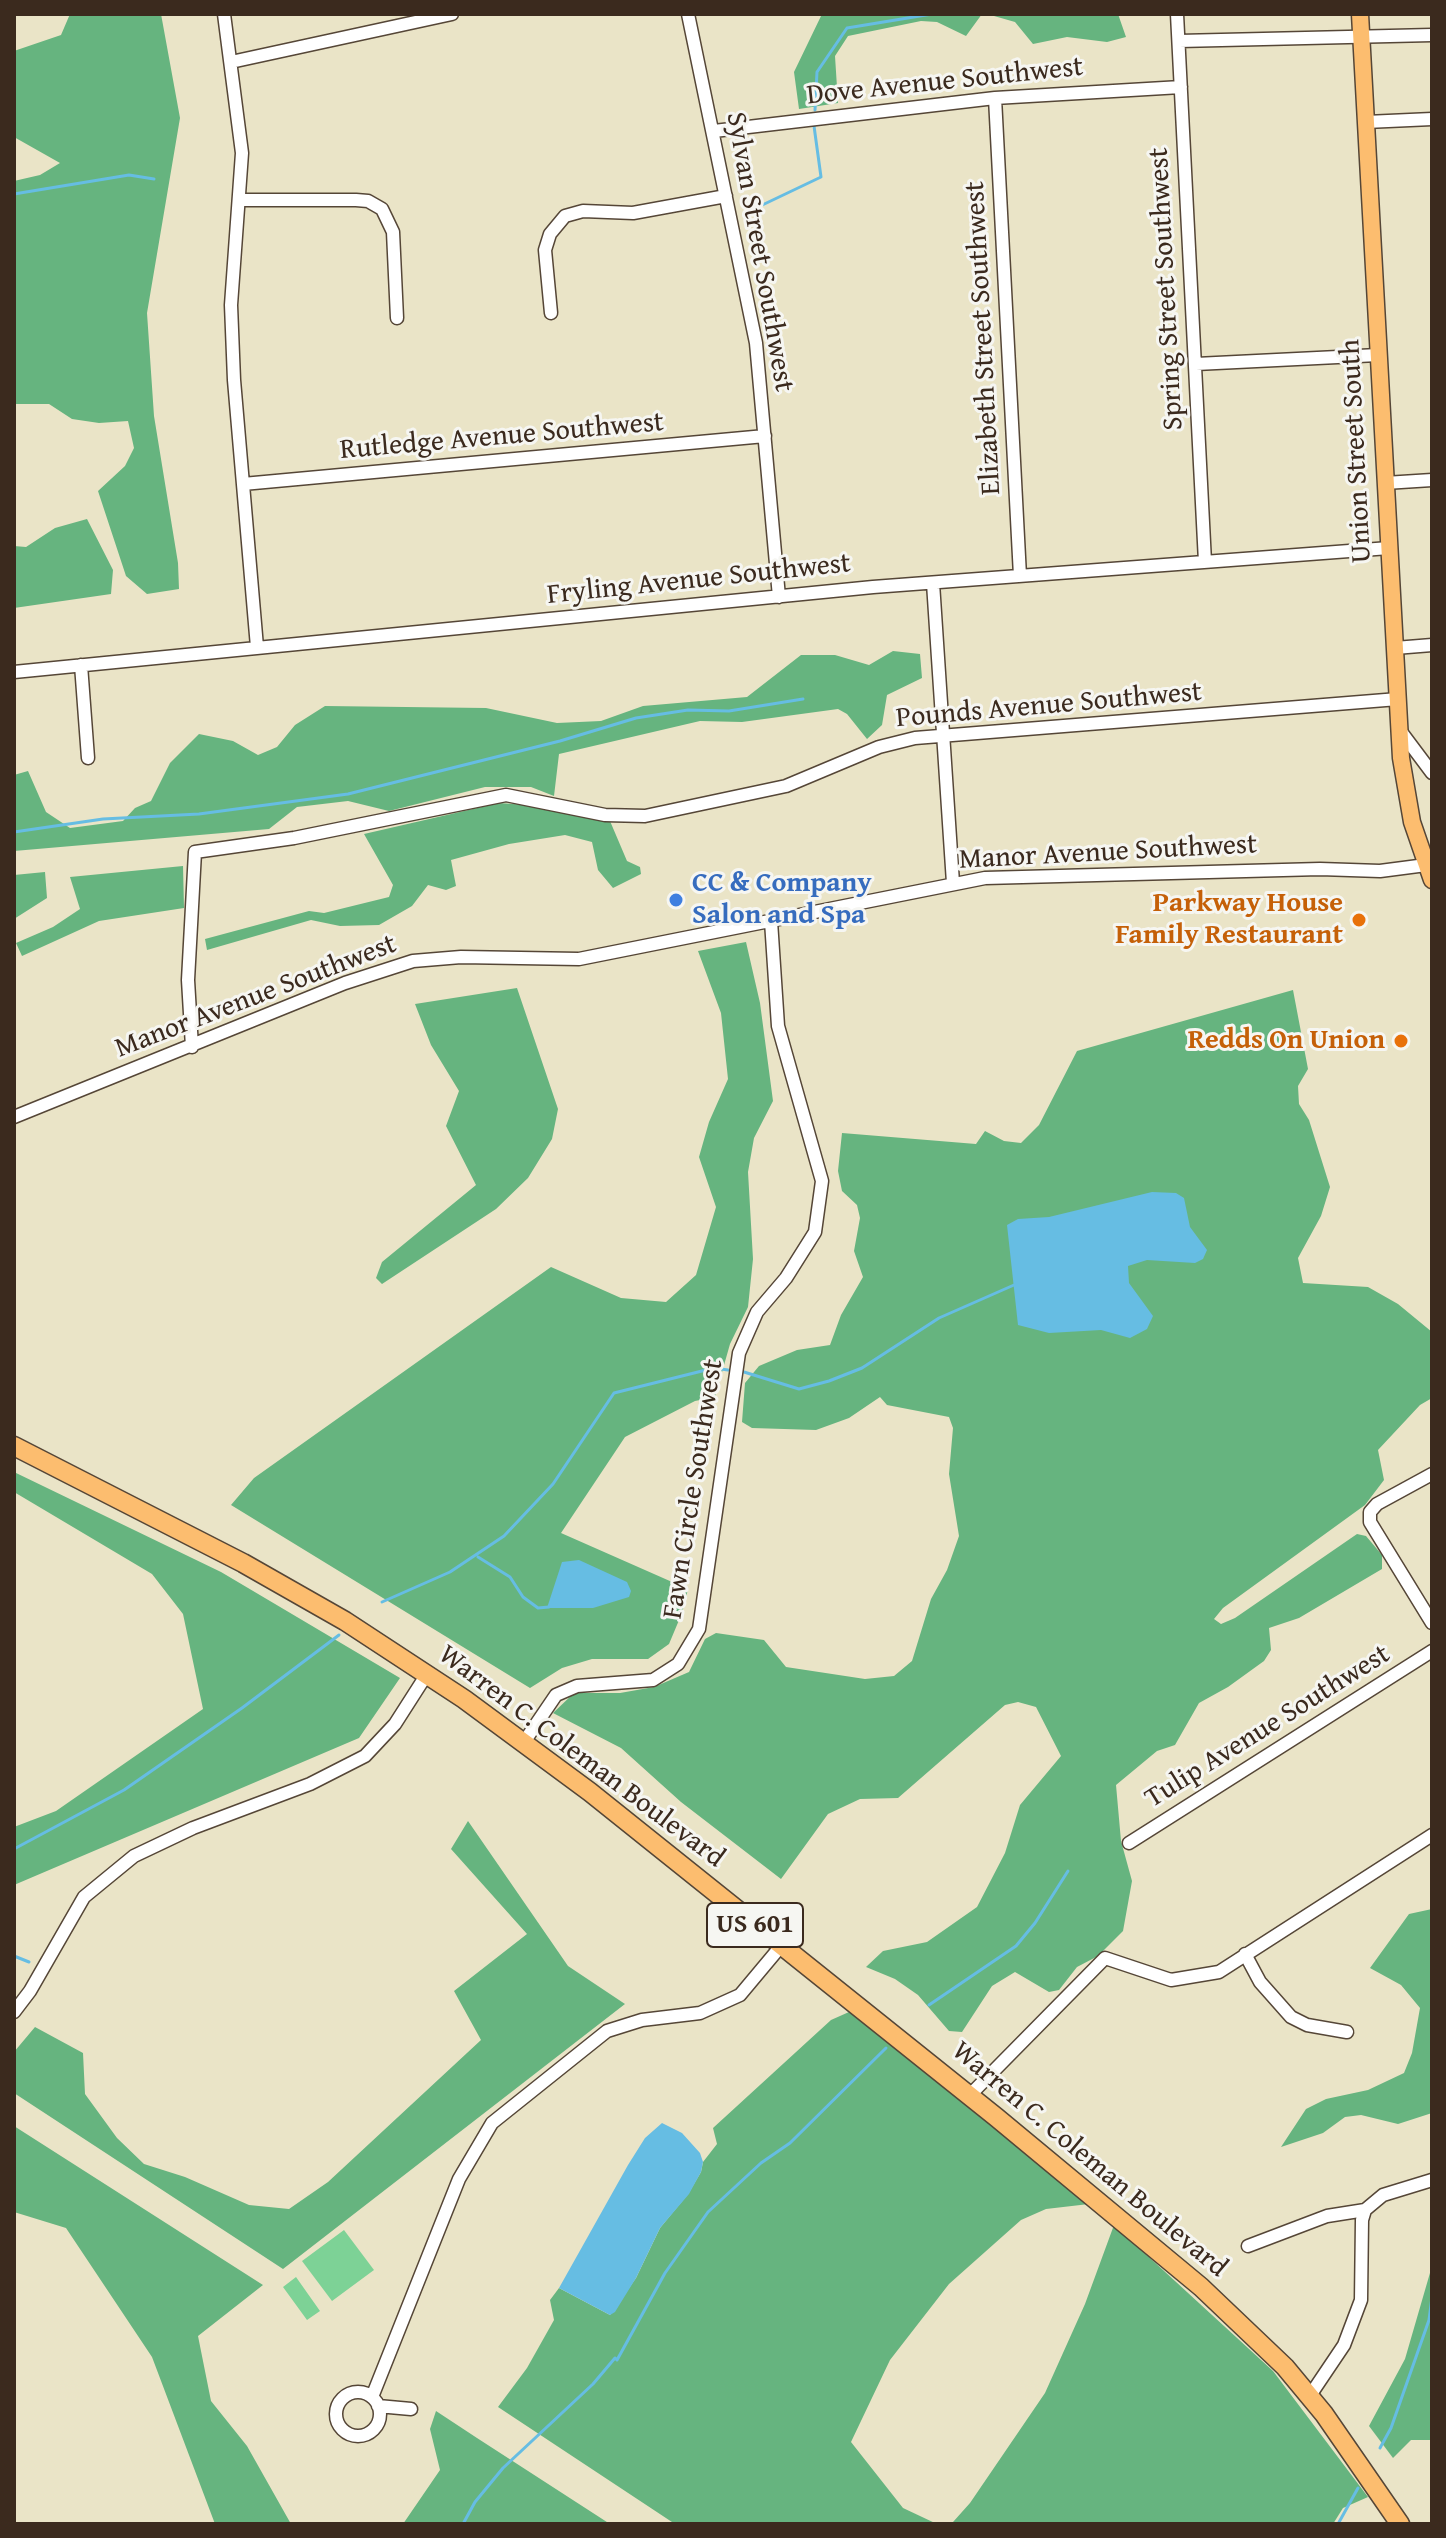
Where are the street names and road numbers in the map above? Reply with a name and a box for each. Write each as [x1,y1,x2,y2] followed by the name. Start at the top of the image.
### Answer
[805,51,1085,113] street label: Dove Avenue Southwest
[718,110,800,394] street label: Sylvan Street Southwest
[1143,147,1191,431] street label: Spring Street Southwest
[959,180,1009,496] street label: Elizabeth Street Southwest
[1334,338,1380,564] street label: Union Street South
[339,406,665,468] street label: Rutledge Avenue Southwest
[546,547,852,613] street label: Fryling Avenue Southwest
[895,676,1203,736] street label: Pounds Avenue Southwest
[958,828,1258,878] street label: Manor Avenue Southwest
[111,928,401,1066] street label: Manor Avenue Southwest
[657,1357,731,1621] street label: Fawn Circle Southwest
[431,1638,731,1876] street label: Warren C. Coleman Boulevard
[1139,1638,1397,1816] street label: Tulip Avenue Southwest
[707,1903,803,1947] road number: US 601
[944,2035,1234,2285] street label: Warren C. Coleman Boulevard

